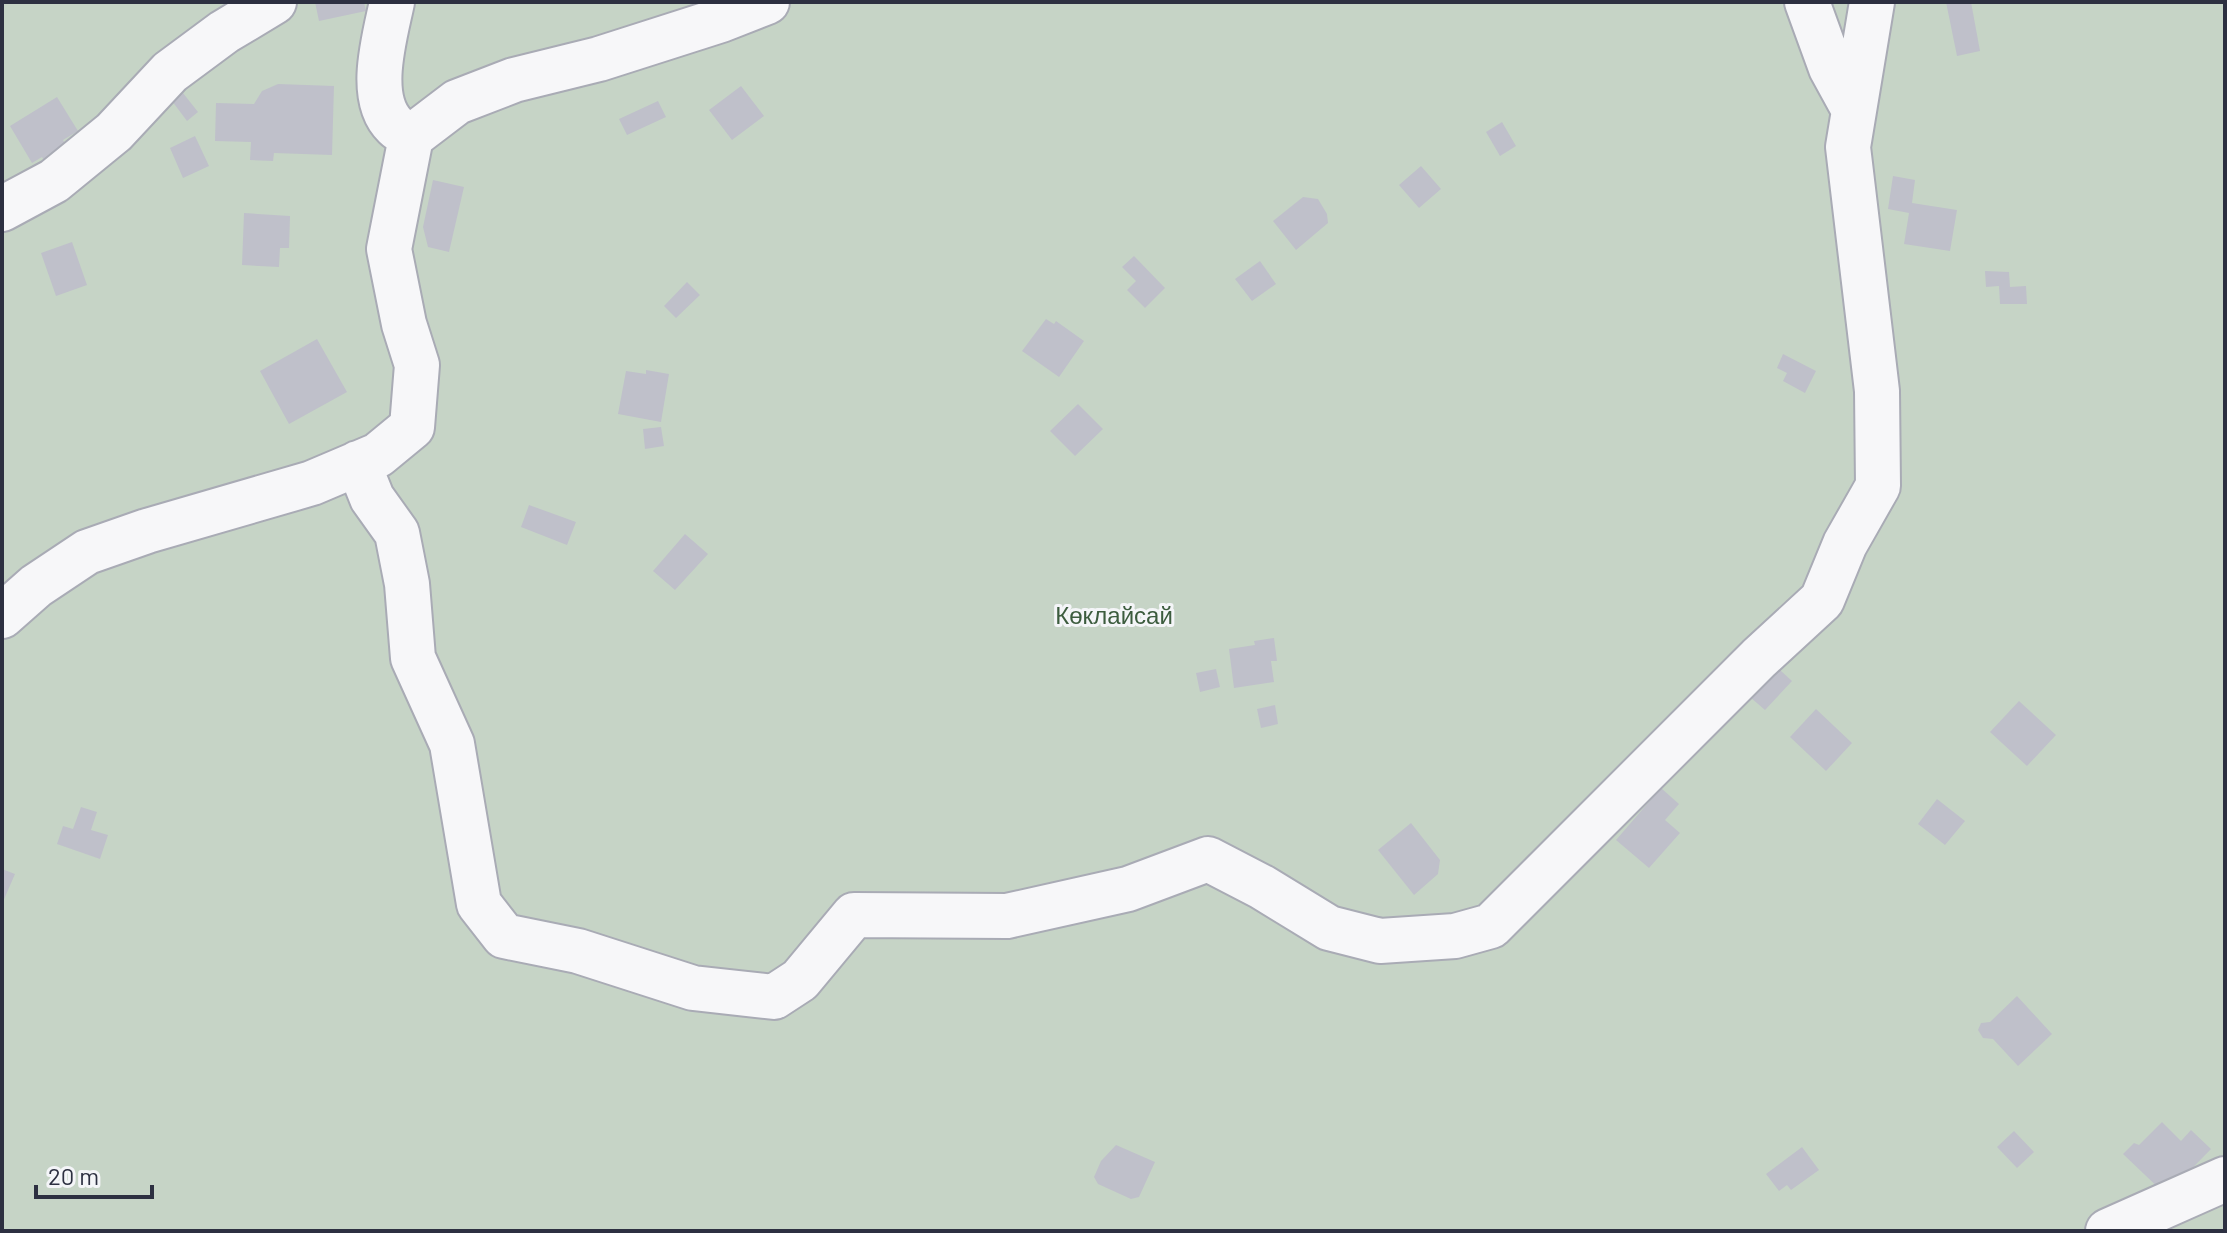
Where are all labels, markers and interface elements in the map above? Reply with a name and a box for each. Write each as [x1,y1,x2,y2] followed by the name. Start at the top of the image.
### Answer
[1055,600,1173,629] park label: Көклайсай
[36,1149,152,1199] scale bar
[48,1161,99,1190] text: 20 m

